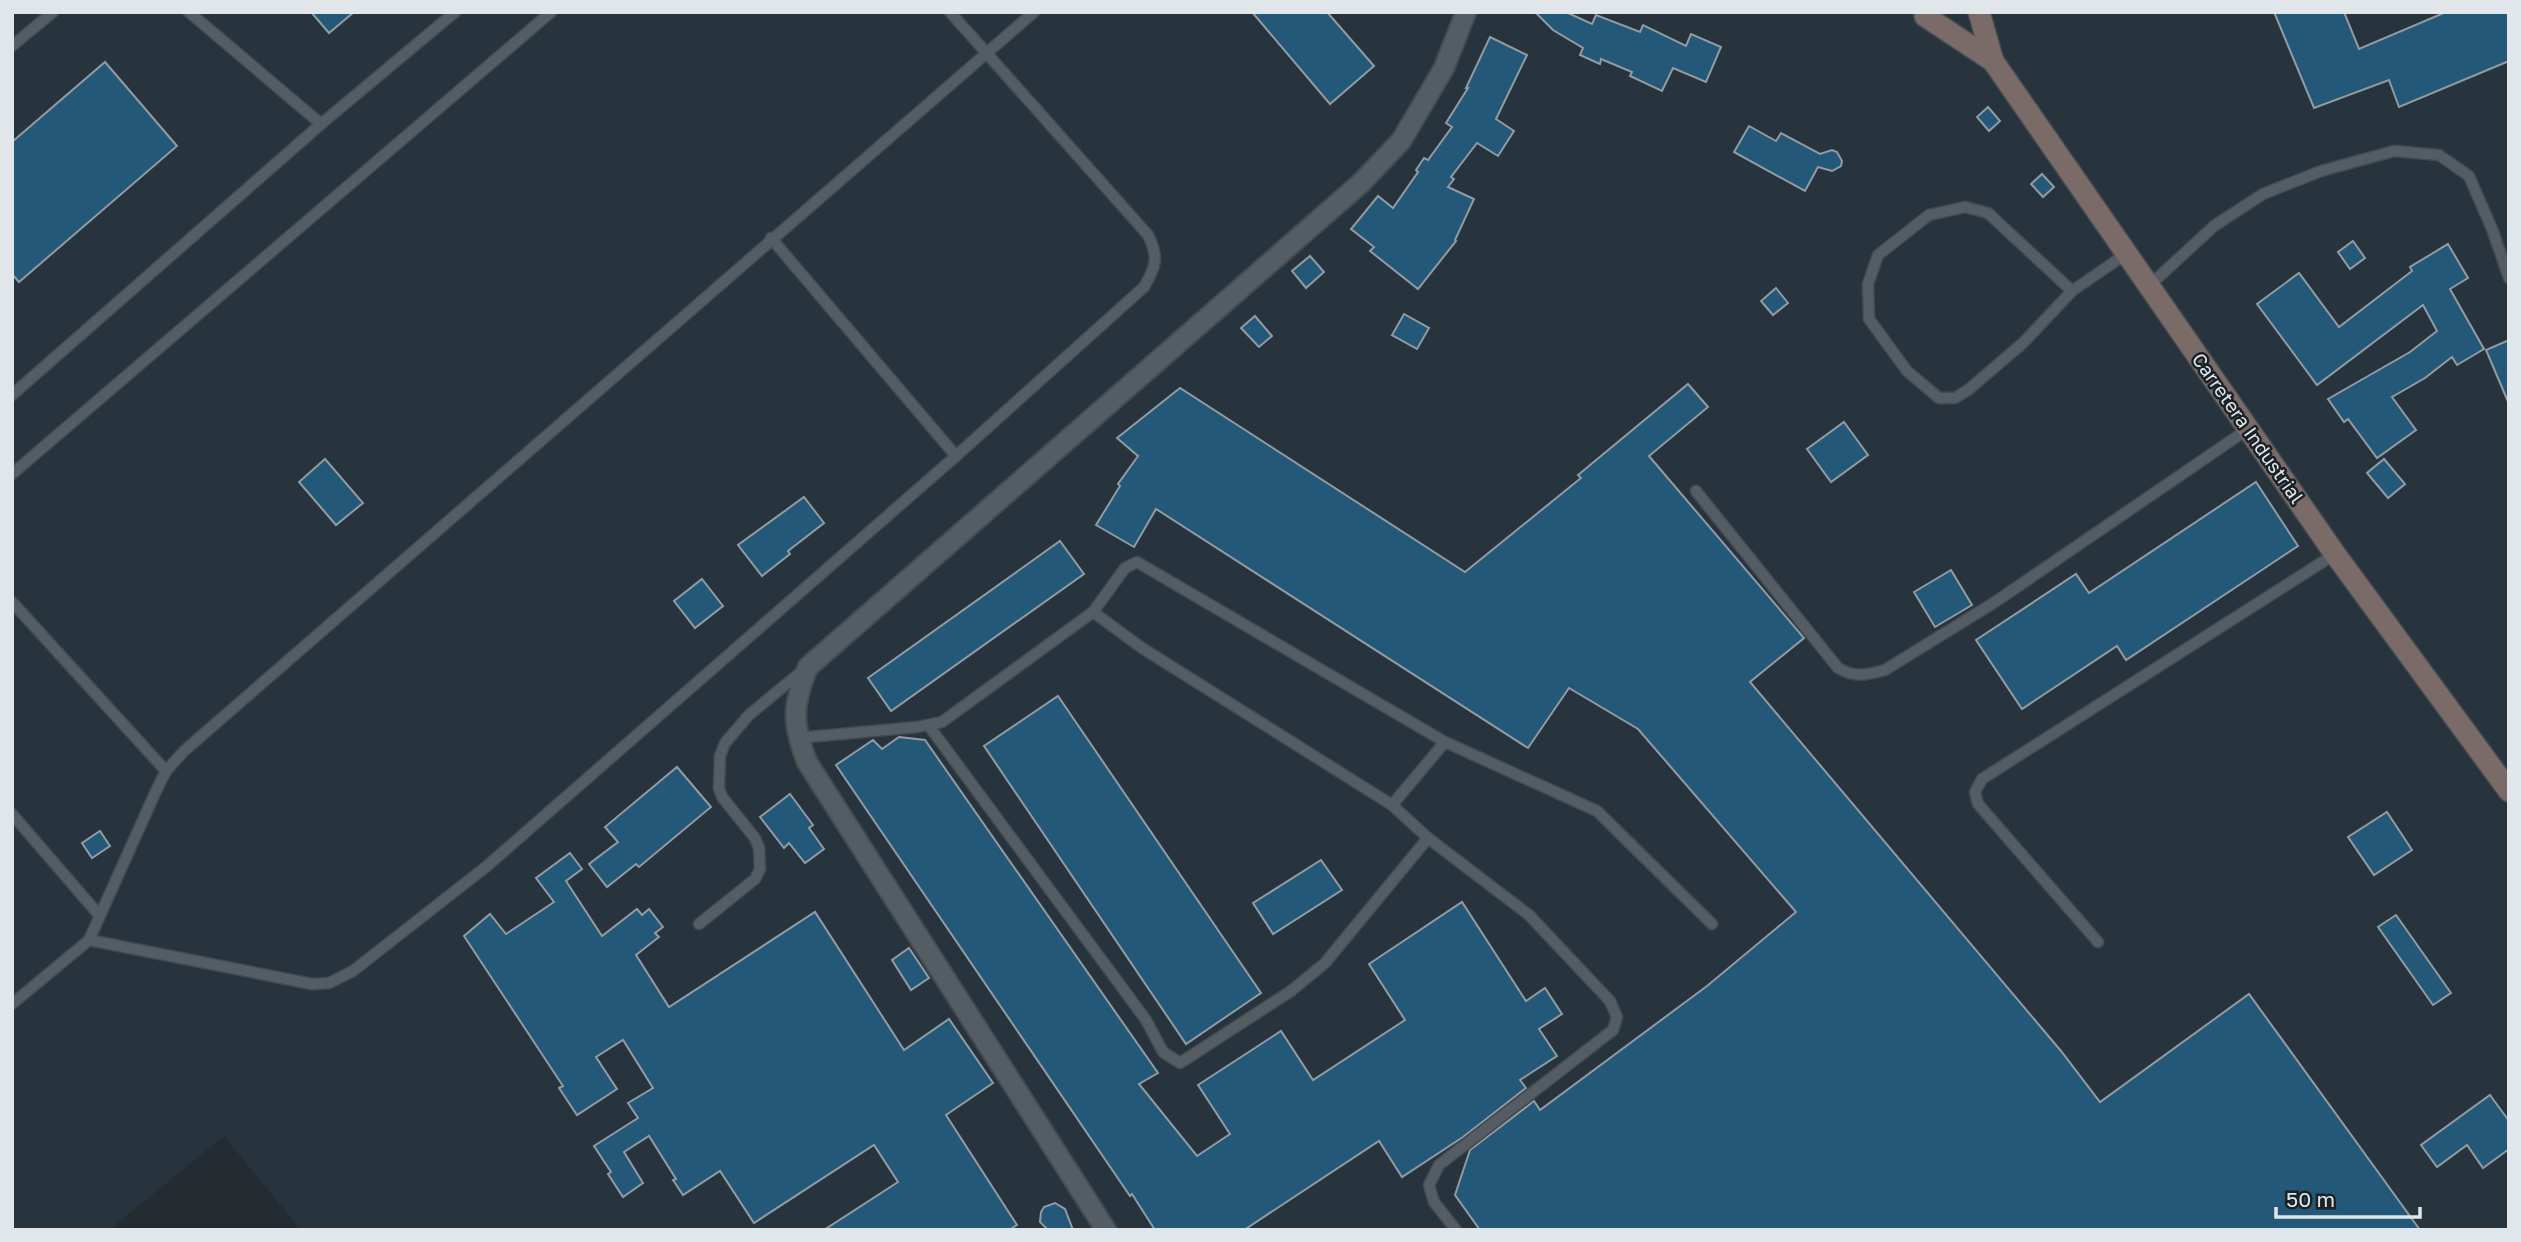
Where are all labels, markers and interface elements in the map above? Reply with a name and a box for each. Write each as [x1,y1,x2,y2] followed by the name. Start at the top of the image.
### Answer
[2188,348,2309,507] street label: Carretera Industrial
[2276,1176,2420,1220] scale bar
[2286,1186,2335,1212] text: 50 m

